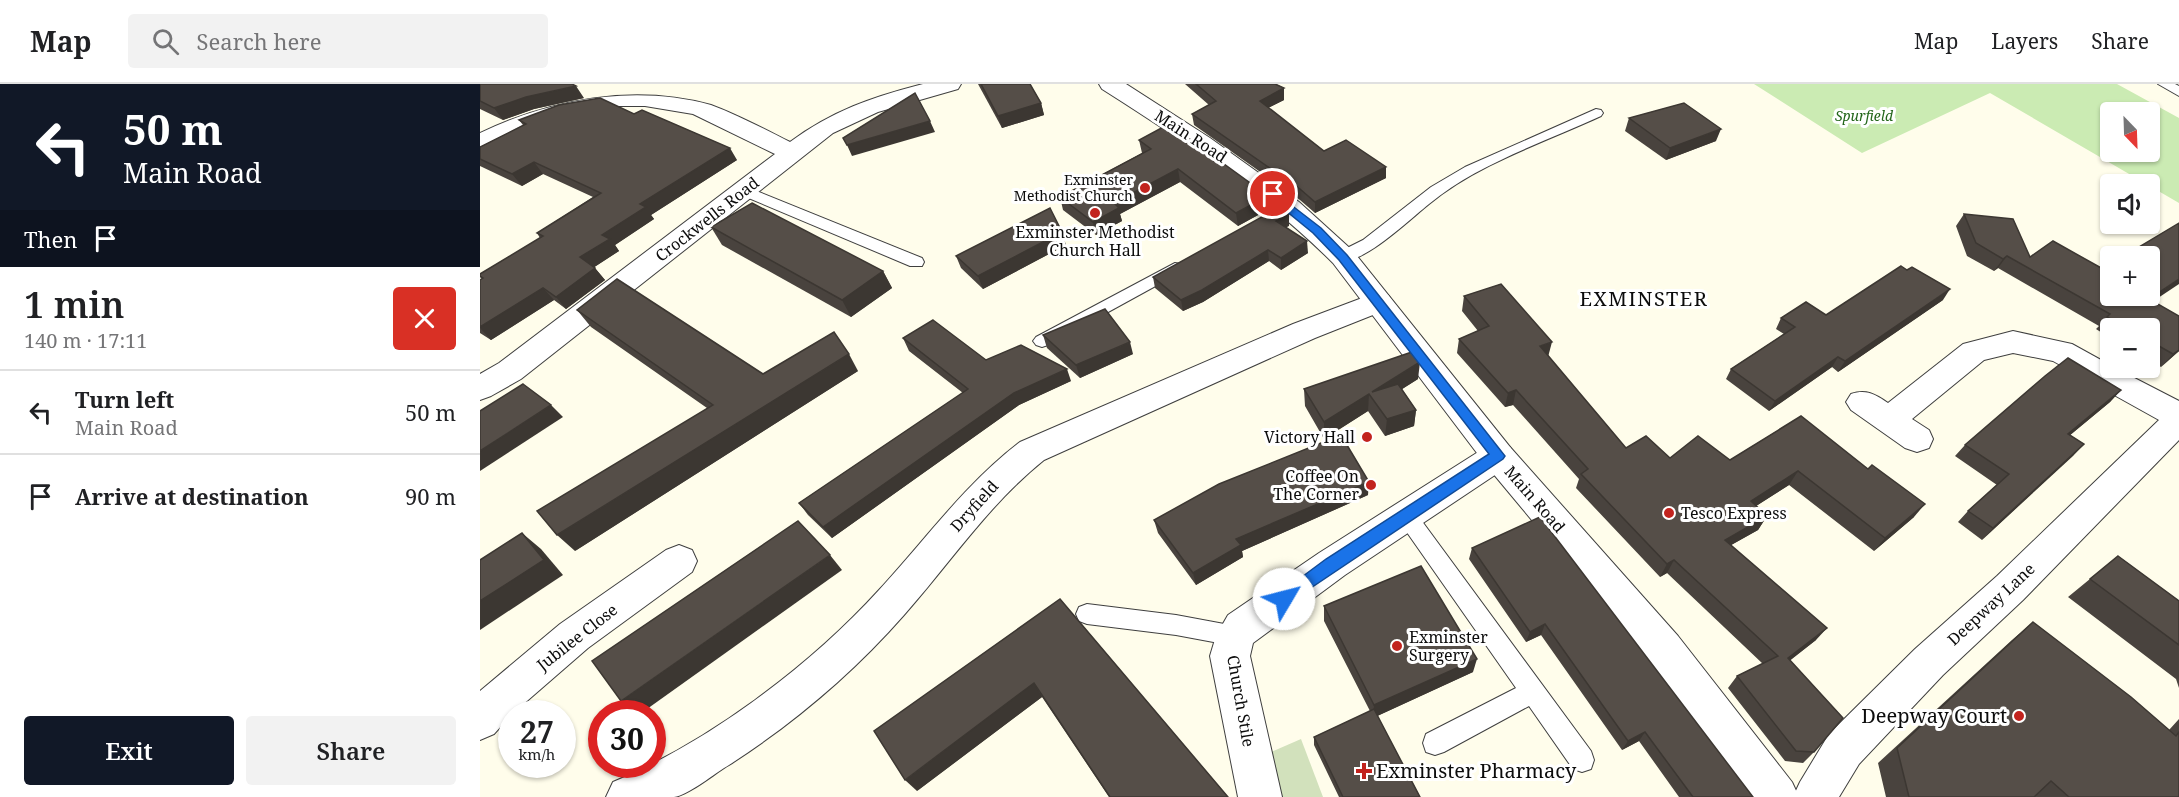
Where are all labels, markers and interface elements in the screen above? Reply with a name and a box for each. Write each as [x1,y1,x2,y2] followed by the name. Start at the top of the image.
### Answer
[128,14,548,68] search box
[30,22,92,60] text: Map
[149,25,182,58] icon: search
[197,26,321,56] text: Search here
[1914,27,1958,55] text: Map
[1991,27,2058,55] text: Layers
[2091,27,2149,55] text: Share
[123,100,223,157] text: 50 m
[2100,102,2160,162] north arrow
[2100,102,2160,378] map controls
[1151,104,1232,168] street label: Main Road
[1835,106,1894,125] park label: Spurfield
[24,108,102,186] icon: left
[123,154,262,191] text: Main Road
[1247,168,1298,219] pin
[1014,170,1133,205] place label: Exminster Methodist Church
[651,171,764,266] street label: Crockwells Road
[2100,174,2160,234] button: sound
[1256,177,1289,210] icon: arrive
[1138,181,1152,195] marker: Exminster Methodist Church
[1088,206,1102,220] marker: Exminster Methodist Church Hall
[1015,221,1175,261] place label: Exminster Methodist Church Hall
[89,222,122,255] icon: arrive
[24,224,77,254] text: Then
[2100,246,2160,306] button: +
[24,280,125,329] text: 1 min
[1580,285,1708,312] district label: EXMINSTER
[393,287,456,350] button: close
[2100,318,2160,378] button: −
[24,327,147,354] text: 140 m · 17:11
[75,384,174,414] text: Turn left
[24,396,57,429] icon: left
[405,397,456,427] text: 50 m
[75,414,178,441] text: Main Road
[1264,426,1355,448] place label: Victory Hall
[1360,430,1374,444] marker: Victory Hall
[1500,461,1570,537] street label: Main Road
[1273,465,1359,505] place label: Coffee On The Corner
[945,475,1003,536] street label: Dryfield
[1364,478,1378,492] marker: Coffee On The Corner
[24,480,57,513] icon: arrive
[75,481,309,511] text: Arrive at destination
[405,481,456,511] text: 90 m
[1681,502,1787,524] place label: Tesco Express
[1662,506,1676,520] marker: Tesco Express
[1942,558,2040,650] street label: Deepway Lane
[1252,567,1316,631] position arrow
[531,599,622,676] street label: Jubilee Close
[1409,626,1488,666] place label: Exminster Surgery
[1390,639,1404,653] marker: Exminster Surgery
[1222,653,1260,749] street label: Church Stile
[588,700,666,778] speed limit sign: 30
[1861,702,2007,729] place label: Deepway Court
[2012,709,2026,723] marker: Deepway Court
[520,711,554,752] text: 27
[24,716,234,785] button: Exit
[246,716,456,785] button: Share
[519,744,555,764] text: km/h
[1376,757,1577,784] place label: Exminster Pharmacy
[1357,764,1371,778] marker: Exminster Pharmacy

